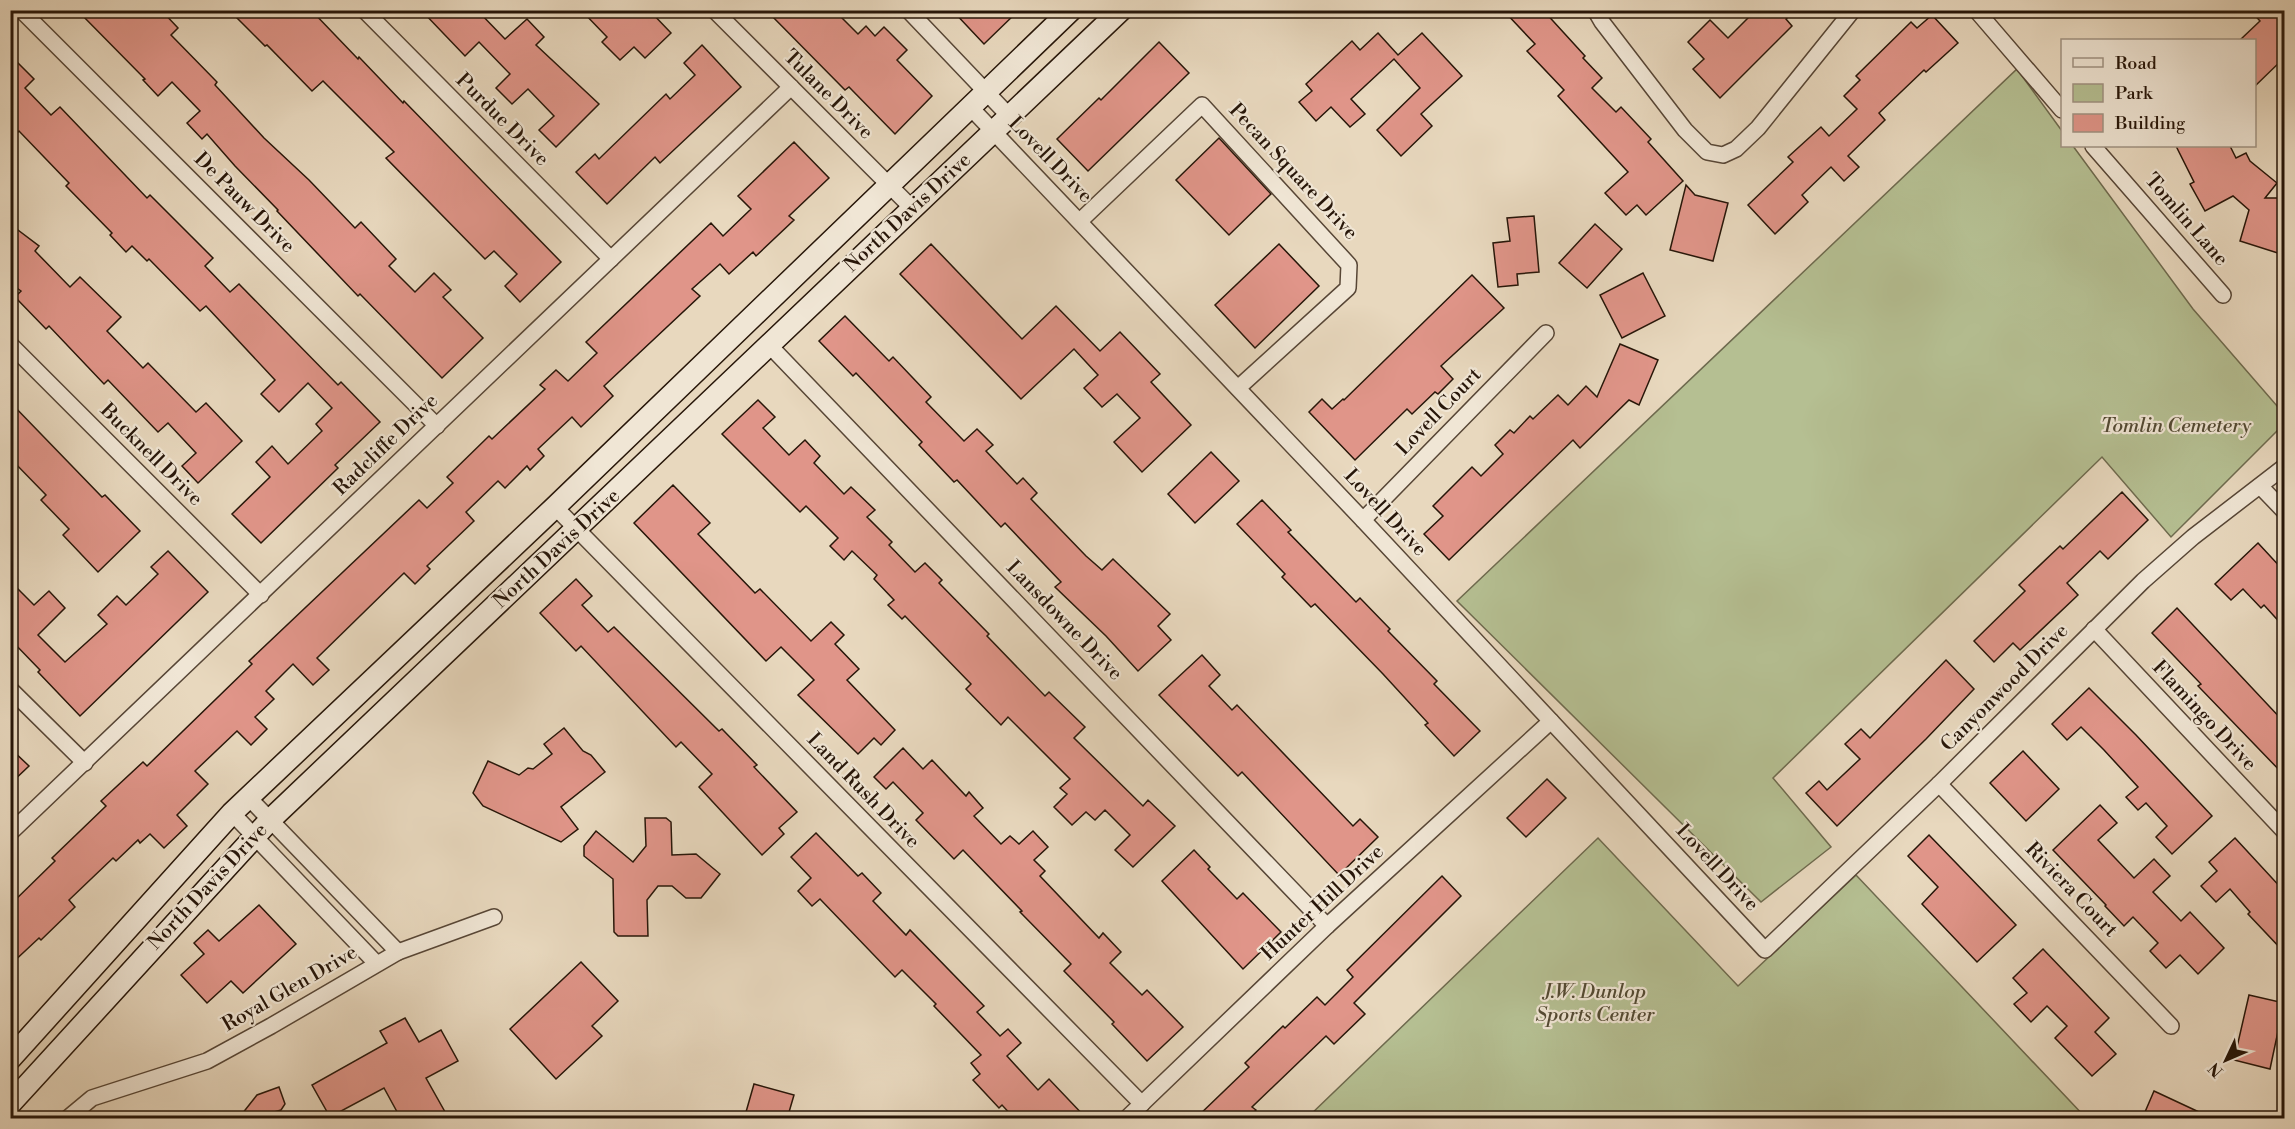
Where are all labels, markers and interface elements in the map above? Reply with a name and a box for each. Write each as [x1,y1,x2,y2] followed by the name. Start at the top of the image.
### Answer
[2061,39,2256,147] legend
[778,45,878,145] street label: Tulane Drive
[2115,52,2158,75] text: Road
[450,68,554,172] street label: Purdue Drive
[2115,82,2154,105] text: Park
[1223,98,1363,246] street label: Pecan Square Drive
[1003,112,1097,208] street label: Lovell Drive
[2114,112,2186,135] text: Building
[188,147,300,259] street label: De Pauw Drive
[839,148,977,278] street label: North Davis Drive
[2139,168,2233,272] street label: Tomlin Lane
[1391,363,1487,461] street label: Lovell Court
[328,389,444,501] street label: Radcliffe Drive
[94,398,208,512] street label: Bucknell Drive
[2101,414,2252,439] park label: Tomlin Cemetery
[1338,464,1432,562] street label: Lovell Drive
[488,484,626,614] street label: North Davis Drive
[1000,556,1128,686] street label: Lansdowne Drive
[1936,619,2074,757] street label: Canyonwood Drive
[2146,656,2262,776] street label: Flamingo Drive
[801,728,925,854] street label: Land Rush Drive
[143,818,273,956] street label: North Davis Drive
[1670,819,1764,917] street label: Lovell Drive
[2019,837,2123,943] street label: Riviera Court
[1256,840,1390,966] street label: Hunter Hill Drive
[218,940,362,1038] street label: Royal Glen Drive
[1536,980,1655,1028] park label: J.W. Dunlop Sports Center
[2196,1030,2256,1090] north arrow
[2204,1058,2228,1081] text: N

